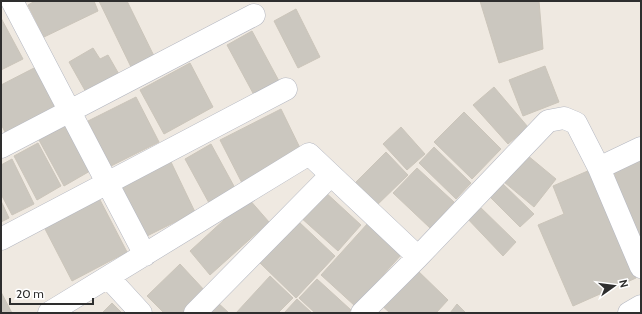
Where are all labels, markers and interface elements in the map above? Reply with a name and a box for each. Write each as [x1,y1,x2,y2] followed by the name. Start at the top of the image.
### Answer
[594,266,634,306] north arrow
[616,278,631,289] text: N
[10,280,93,306] scale bar
[16,286,44,301] text: 20 m

